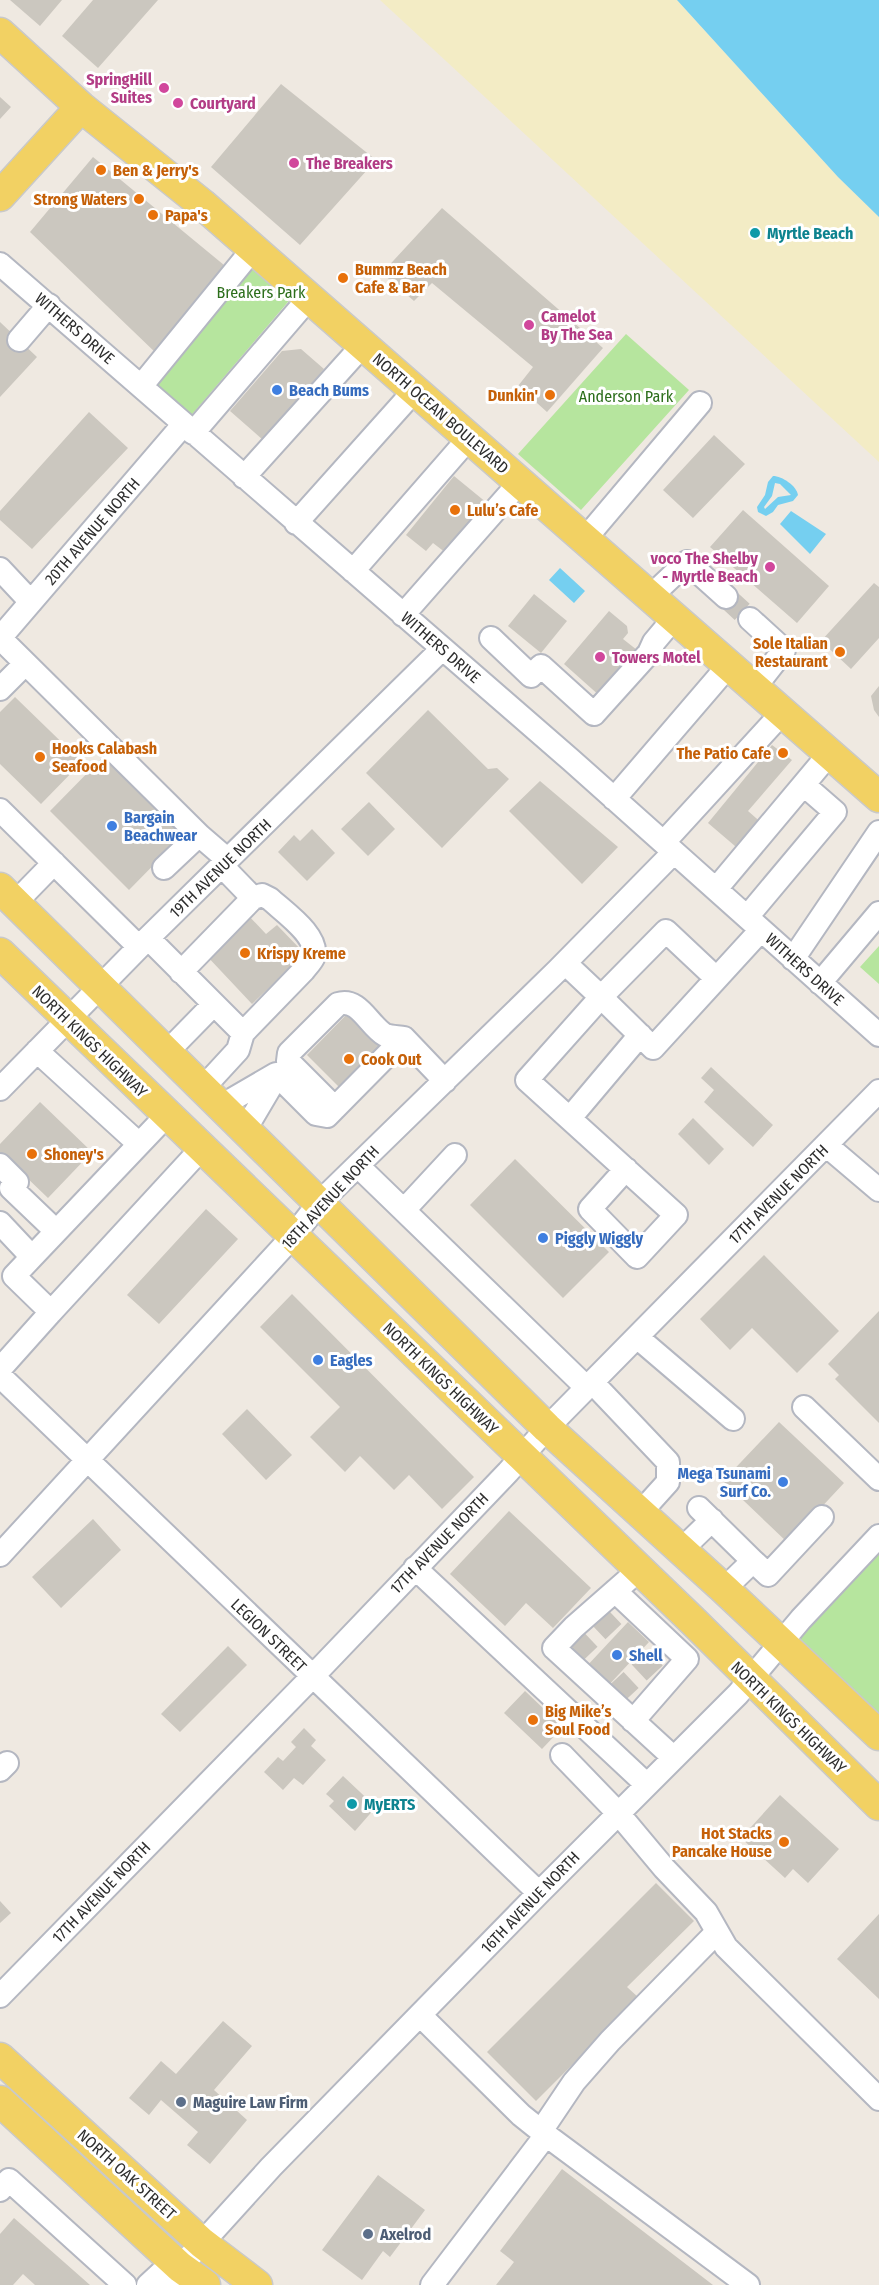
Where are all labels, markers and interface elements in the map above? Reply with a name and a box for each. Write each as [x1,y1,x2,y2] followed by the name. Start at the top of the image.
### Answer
[86,70,153,107] place label: SpringHill Suites
[157,81,171,95] marker: SpringHill Suites
[190,94,256,113] place label: Courtyard
[171,96,185,110] marker: Courtyard
[306,154,393,173] place label: The Breakers
[287,156,301,170] marker: The Breakers
[113,161,199,180] place label: Ben & Jerry's
[94,163,108,177] marker: Ben & Jerry's
[33,190,127,209] place label: Strong Waters
[132,192,146,206] marker: Strong Waters
[165,206,208,225] place label: Papa's
[146,208,160,222] marker: Papa's
[767,224,853,243] place label: Myrtle Beach
[748,226,762,240] marker: Myrtle Beach
[355,260,447,297] place label: Bummz Beach Cafe & Bar
[336,271,350,285] marker: Bummz Beach Cafe & Bar
[216,283,306,302] park label: Breakers Park
[31,289,118,368] street label: WITHERS DRIVE
[541,307,613,344] place label: Camelot By The Sea
[522,318,536,332] marker: Camelot By The Sea
[369,349,512,478] street label: NORTH OCEAN BOULEVARD
[289,381,369,400] place label: Beach Bums
[270,383,284,397] marker: Beach Bums
[488,386,538,405] place label: Dunkin'
[579,387,674,406] park label: Anderson Park
[543,388,557,402] marker: Dunkin'
[41,474,144,589] street label: 20TH AVENUE NORTH
[467,501,538,520] place label: Lulu’s Cafe
[448,503,462,517] marker: Lulu’s Cafe
[650,549,758,586] place label: voco The Shelby - Myrtle Beach
[763,560,777,574] marker: voco The Shelby - Myrtle Beach
[397,608,484,687] street label: WITHERS DRIVE
[753,634,828,671] place label: Sole Italian Restaurant
[833,645,847,659] marker: Sole Italian Restaurant
[612,648,701,667] place label: Towers Motel
[593,650,607,664] marker: Towers Motel
[52,739,157,776] place label: Hooks Calabash Seafood
[676,744,771,763] place label: The Patio Cafe
[776,746,790,760] marker: The Patio Cafe
[33,750,47,764] marker: Hooks Calabash Seafood
[124,808,197,845] place label: Bargain Beachwear
[166,815,275,922] street label: 19TH AVENUE NORTH
[105,819,119,833] marker: Bargain Beachwear
[762,929,848,1010] street label: WITHERS DRIVE
[257,944,346,963] place label: Krispy Kreme
[238,946,252,960] marker: Krispy Kreme
[28,982,151,1101] street label: NORTH KINGS HIGHWAY
[361,1050,422,1069] place label: Cook Out
[342,1052,356,1066] marker: Cook Out
[725,1141,832,1248] street label: 17TH AVENUE NORTH
[278,1142,383,1253] street label: 18TH AVENUE NORTH
[44,1145,104,1164] place label: Shoney's
[25,1147,39,1161] marker: Shoney's
[555,1229,644,1248] place label: Piggly Wiggly
[536,1231,550,1245] marker: Piggly Wiggly
[379,1319,502,1438] street label: NORTH KINGS HIGHWAY
[330,1351,373,1370] place label: Eagles
[311,1353,325,1367] marker: Eagles
[677,1464,771,1501] place label: Mega Tsunami Surf Co.
[776,1475,790,1489] marker: Mega Tsunami Surf Co.
[386,1489,492,1598] street label: 17TH AVENUE NORTH
[227,1595,311,1676] street label: LEGION STREET
[629,1646,663,1665] place label: Shell
[610,1648,624,1662] marker: Shell
[727,1658,850,1777] street label: NORTH KINGS HIGHWAY
[545,1702,611,1739] place label: Big Mike’s Soul Food
[526,1713,540,1727] marker: Big Mike’s Soul Food
[364,1795,415,1814] place label: MyERTS
[345,1797,359,1811] marker: MyERTS
[672,1824,772,1861] place label: Hot Stacks Pancake House
[777,1835,791,1849] marker: Hot Stacks Pancake House
[48,1838,154,1947] street label: 17TH AVENUE NORTH
[477,1848,584,1957] street label: 16TH AVENUE NORTH
[193,2093,308,2112] place label: Maguire Law Firm
[174,2095,188,2109] marker: Maguire Law Firm
[74,2125,180,2224] street label: NORTH OAK STREET
[379,2225,431,2244] place label: Axelrod
[361,2227,375,2241] marker: Axelrod

